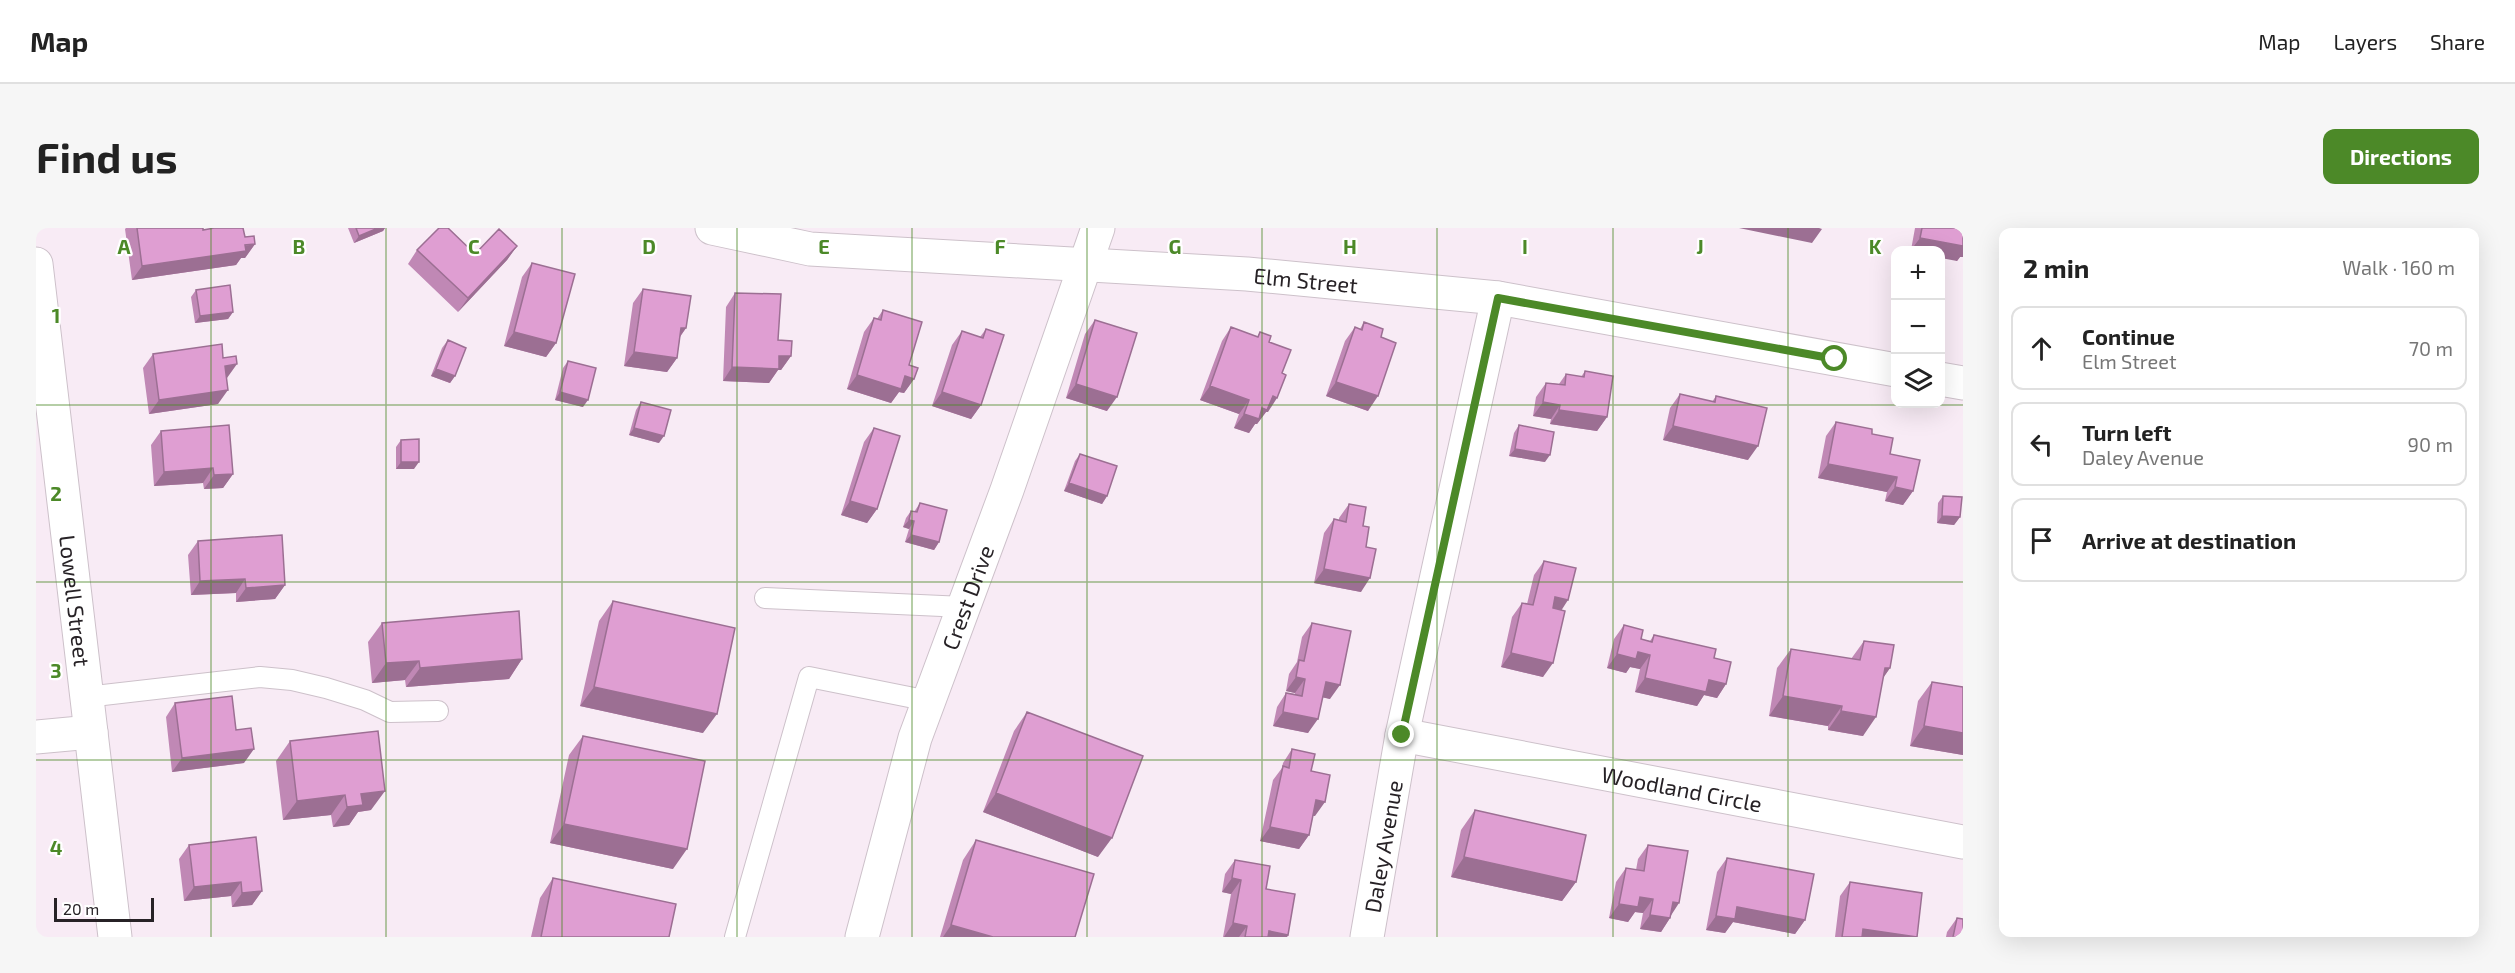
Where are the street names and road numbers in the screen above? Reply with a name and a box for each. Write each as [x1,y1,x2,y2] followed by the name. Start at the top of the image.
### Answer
[1253,262,1359,298] street label: Elm Street
[55,534,96,668] street label: Lowell Street
[936,541,998,653] street label: Crest Drive
[1600,760,1764,816] street label: Woodland Circle
[1358,778,1407,915] street label: Daley Avenue

